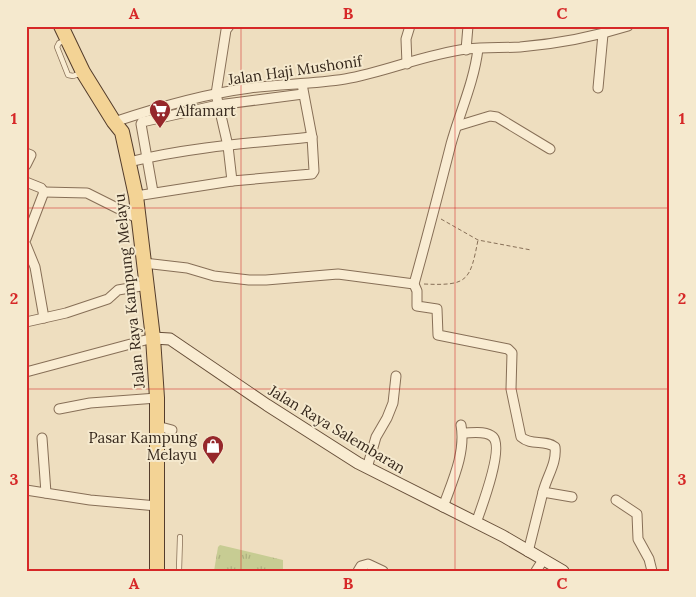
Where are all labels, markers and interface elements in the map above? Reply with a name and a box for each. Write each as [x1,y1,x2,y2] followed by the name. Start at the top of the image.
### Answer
[129,3,140,23] text: A
[343,3,354,23] text: B
[556,3,568,23] text: C
[226,51,364,89] street label: Jalan Haji Mushonif
[148,98,172,129] supermarket icon: Alfamart
[175,101,236,120] place label: Alfamart
[11,108,17,128] text: 1
[679,108,685,128] text: 1
[109,193,149,390] street label: Jalan Raya Kampung Melayu
[10,288,18,308] text: 2
[678,288,686,308] text: 2
[264,380,409,477] street label: Jalan Raya Salembaran
[88,428,198,464] place label: Pasar Kampung Melayu
[201,434,225,465] shop icon: Pasar Kampung Melayu
[10,469,19,489] text: 3
[678,469,687,489] text: 3
[129,573,140,593] text: A
[343,573,354,593] text: B
[556,573,568,593] text: C

